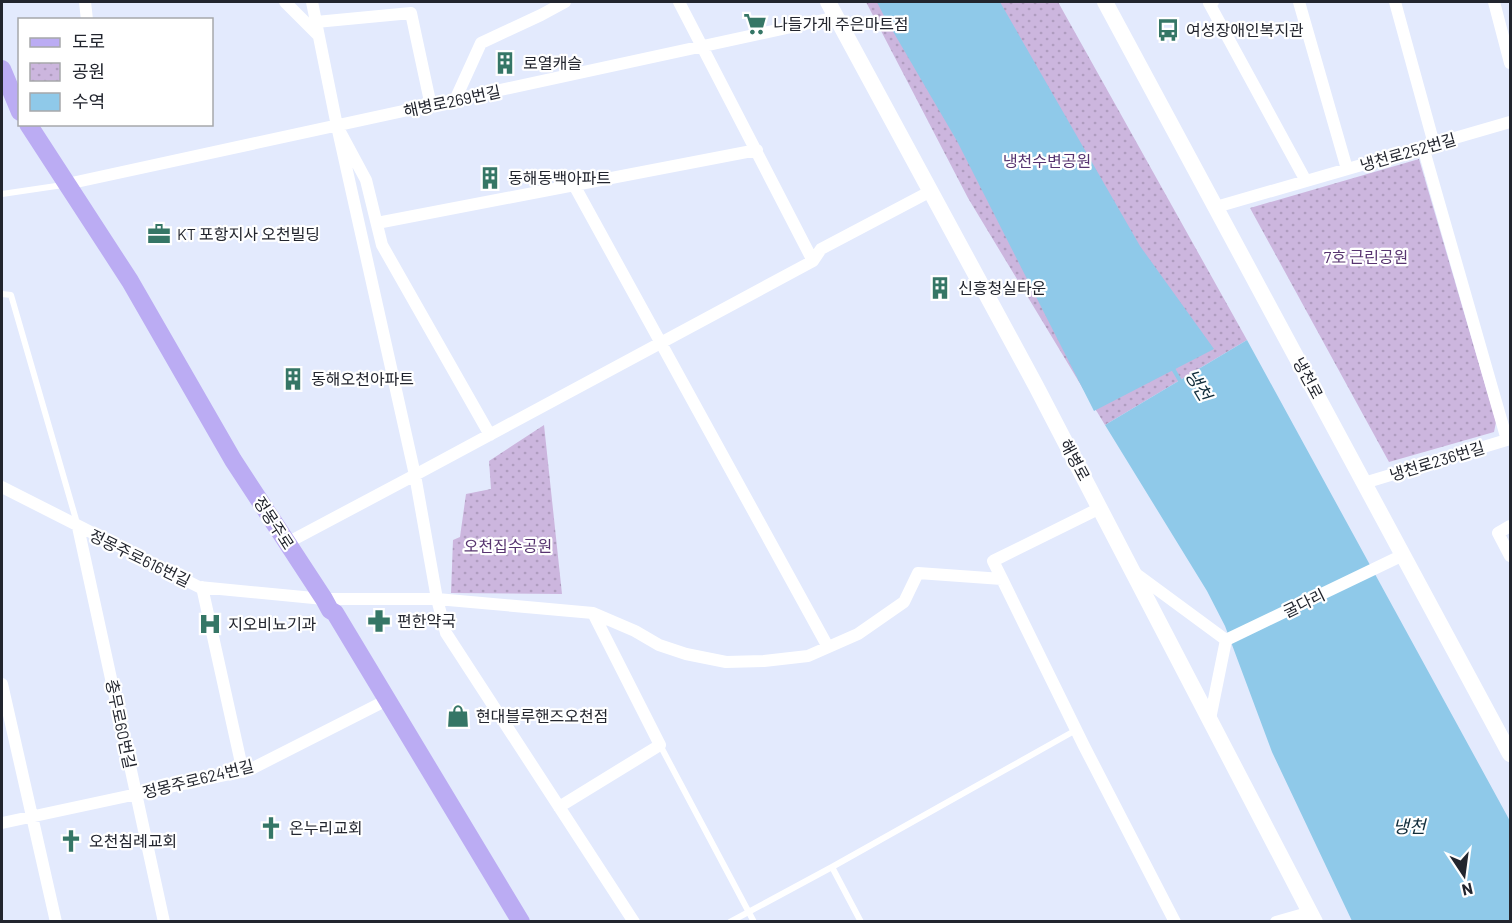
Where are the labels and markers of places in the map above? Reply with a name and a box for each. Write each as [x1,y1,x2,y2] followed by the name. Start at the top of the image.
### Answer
[742,11,768,37] supermarket icon: 나들가게 주은마트점
[773,14,909,33] place label: 나들가게 주은마트점
[1155,17,1181,43] bus stop icon: 여성장애인복지관
[1186,20,1304,39] place label: 여성장애인복지관
[492,50,518,76] building icon: 로열캐슬
[523,53,582,72] place label: 로열캐슬
[477,165,503,191] building icon: 동해동백아파트
[508,168,611,187] place label: 동해동백아파트
[146,221,172,247] office icon: KT 포항지사 오천빌딩
[177,224,320,243] place label: KT 포항지사 오천빌딩
[927,275,953,301] building icon: 신흥청실타운
[958,278,1046,297] place label: 신흥청실타운
[280,366,306,392] building icon: 동해오천아파트
[311,369,414,388] place label: 동해오천아파트
[366,608,392,634] pharmacy icon: 편한약국
[197,611,223,637] hospital icon: 지오비뇨기과
[397,611,456,630] place label: 편한약국
[228,614,317,633] place label: 지오비뇨기과
[445,703,471,729] shop icon: 현대블루핸즈오천점
[476,706,608,725] place label: 현대블루핸즈오천점
[258,815,284,841] church icon: 온누리교회
[289,818,363,837] place label: 온누리교회
[58,828,84,854] church icon: 오천침례교회
[89,831,177,850] place label: 오천침례교회

